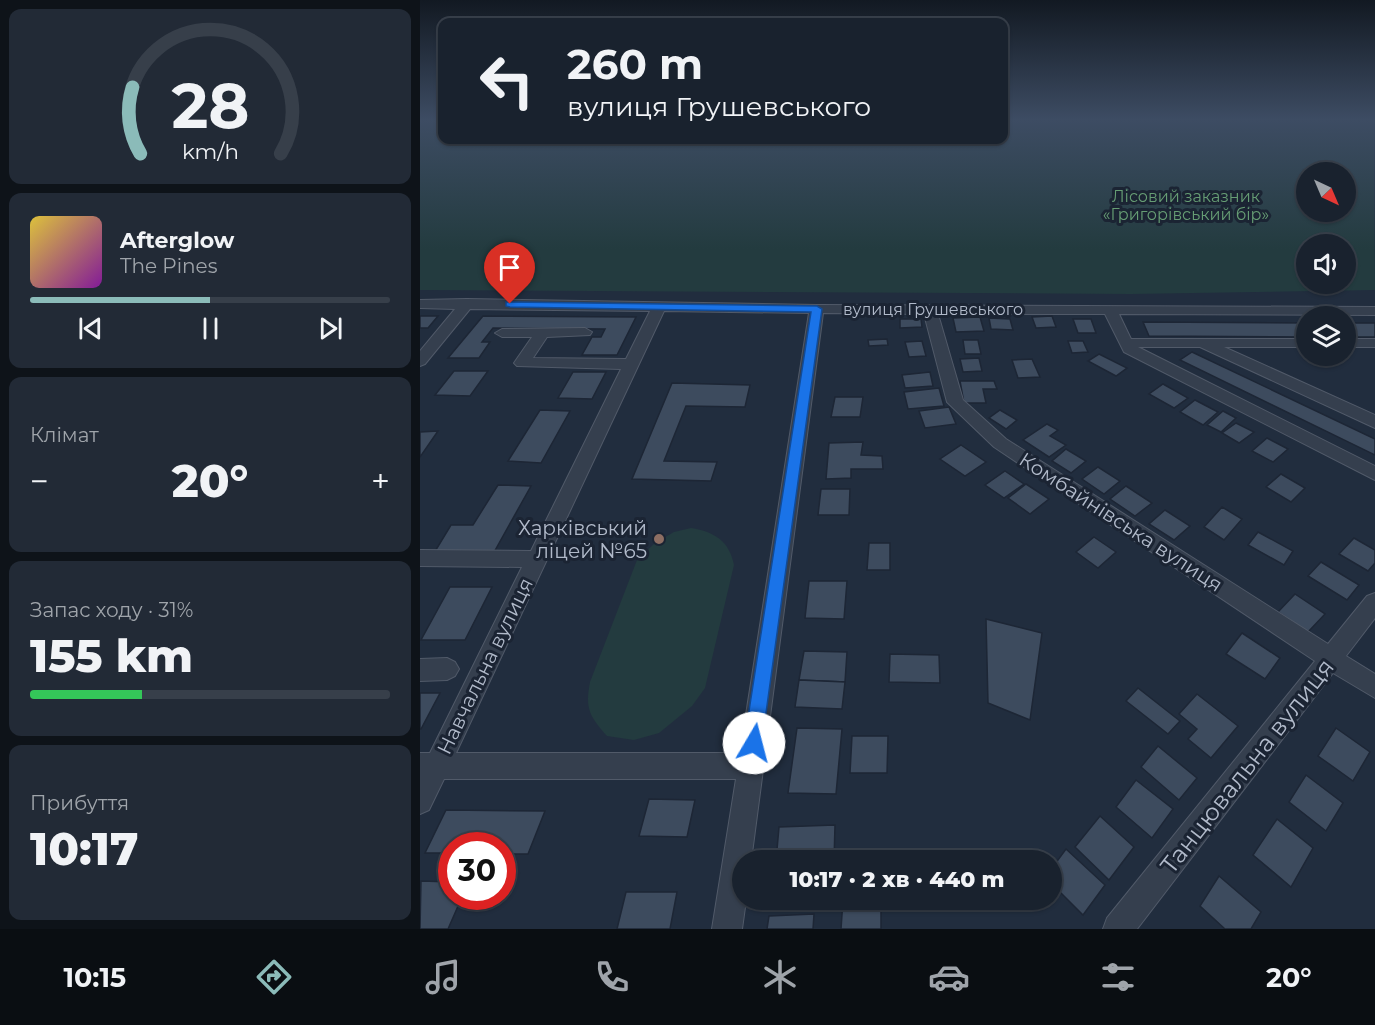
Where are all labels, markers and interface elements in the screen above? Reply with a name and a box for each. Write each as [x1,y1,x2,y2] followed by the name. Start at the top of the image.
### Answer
[567,38,703,90] text: 260 m
[468,42,546,120] icon: left
[171,68,249,144] text: 28
[567,90,871,123] text: вулиця Грушевського
[181,138,239,164] text: km/h
[1296,162,1356,222] north arrow
[1296,162,1356,366] map controls
[1103,187,1269,224] park label: Лісовий заказник «Григорівський бір»
[120,227,234,254] text: Afterglow
[1296,234,1356,294] button: sound
[484,242,535,304] pin
[493,251,526,284] icon: arrive
[120,254,217,278] text: The Pines
[843,300,1023,319] street label: вулиця Грушевського
[1296,306,1356,366] button: layers
[74,312,107,345] icon: previous
[194,312,227,345] icon: pause
[314,312,347,345] icon: next
[30,423,99,447] text: Клімат
[1015,447,1227,597] street label: Комбайнівська вулиця
[172,453,248,508] text: 20°
[30,461,49,501] text: −
[371,461,390,501] text: +
[518,516,647,563] place label: Харківський ліцей №65
[652,532,666,546] marker: Харківський ліцей №65
[432,574,538,758] street label: Навчальна вулиця
[30,598,193,622] text: Запас ходу · 31%
[30,628,193,683] text: 155 km
[1154,653,1340,879] street label: Танцювальна вулиця
[722,711,786,775] position arrow
[30,791,129,815] text: Прибуття
[30,821,138,876] text: 10:17
[438,832,516,910] speed limit sign: 30
[789,866,1005,893] text: 10:17 · 2 хв · 440 m
[253,956,295,998] icon: directions
[422,956,464,998] icon: music
[591,956,633,998] icon: phone
[759,956,801,998] icon: climate
[928,956,970,998] icon: car
[1097,956,1139,998] icon: filters
[63,961,126,994] text: 10:15
[1266,961,1312,994] text: 20°

